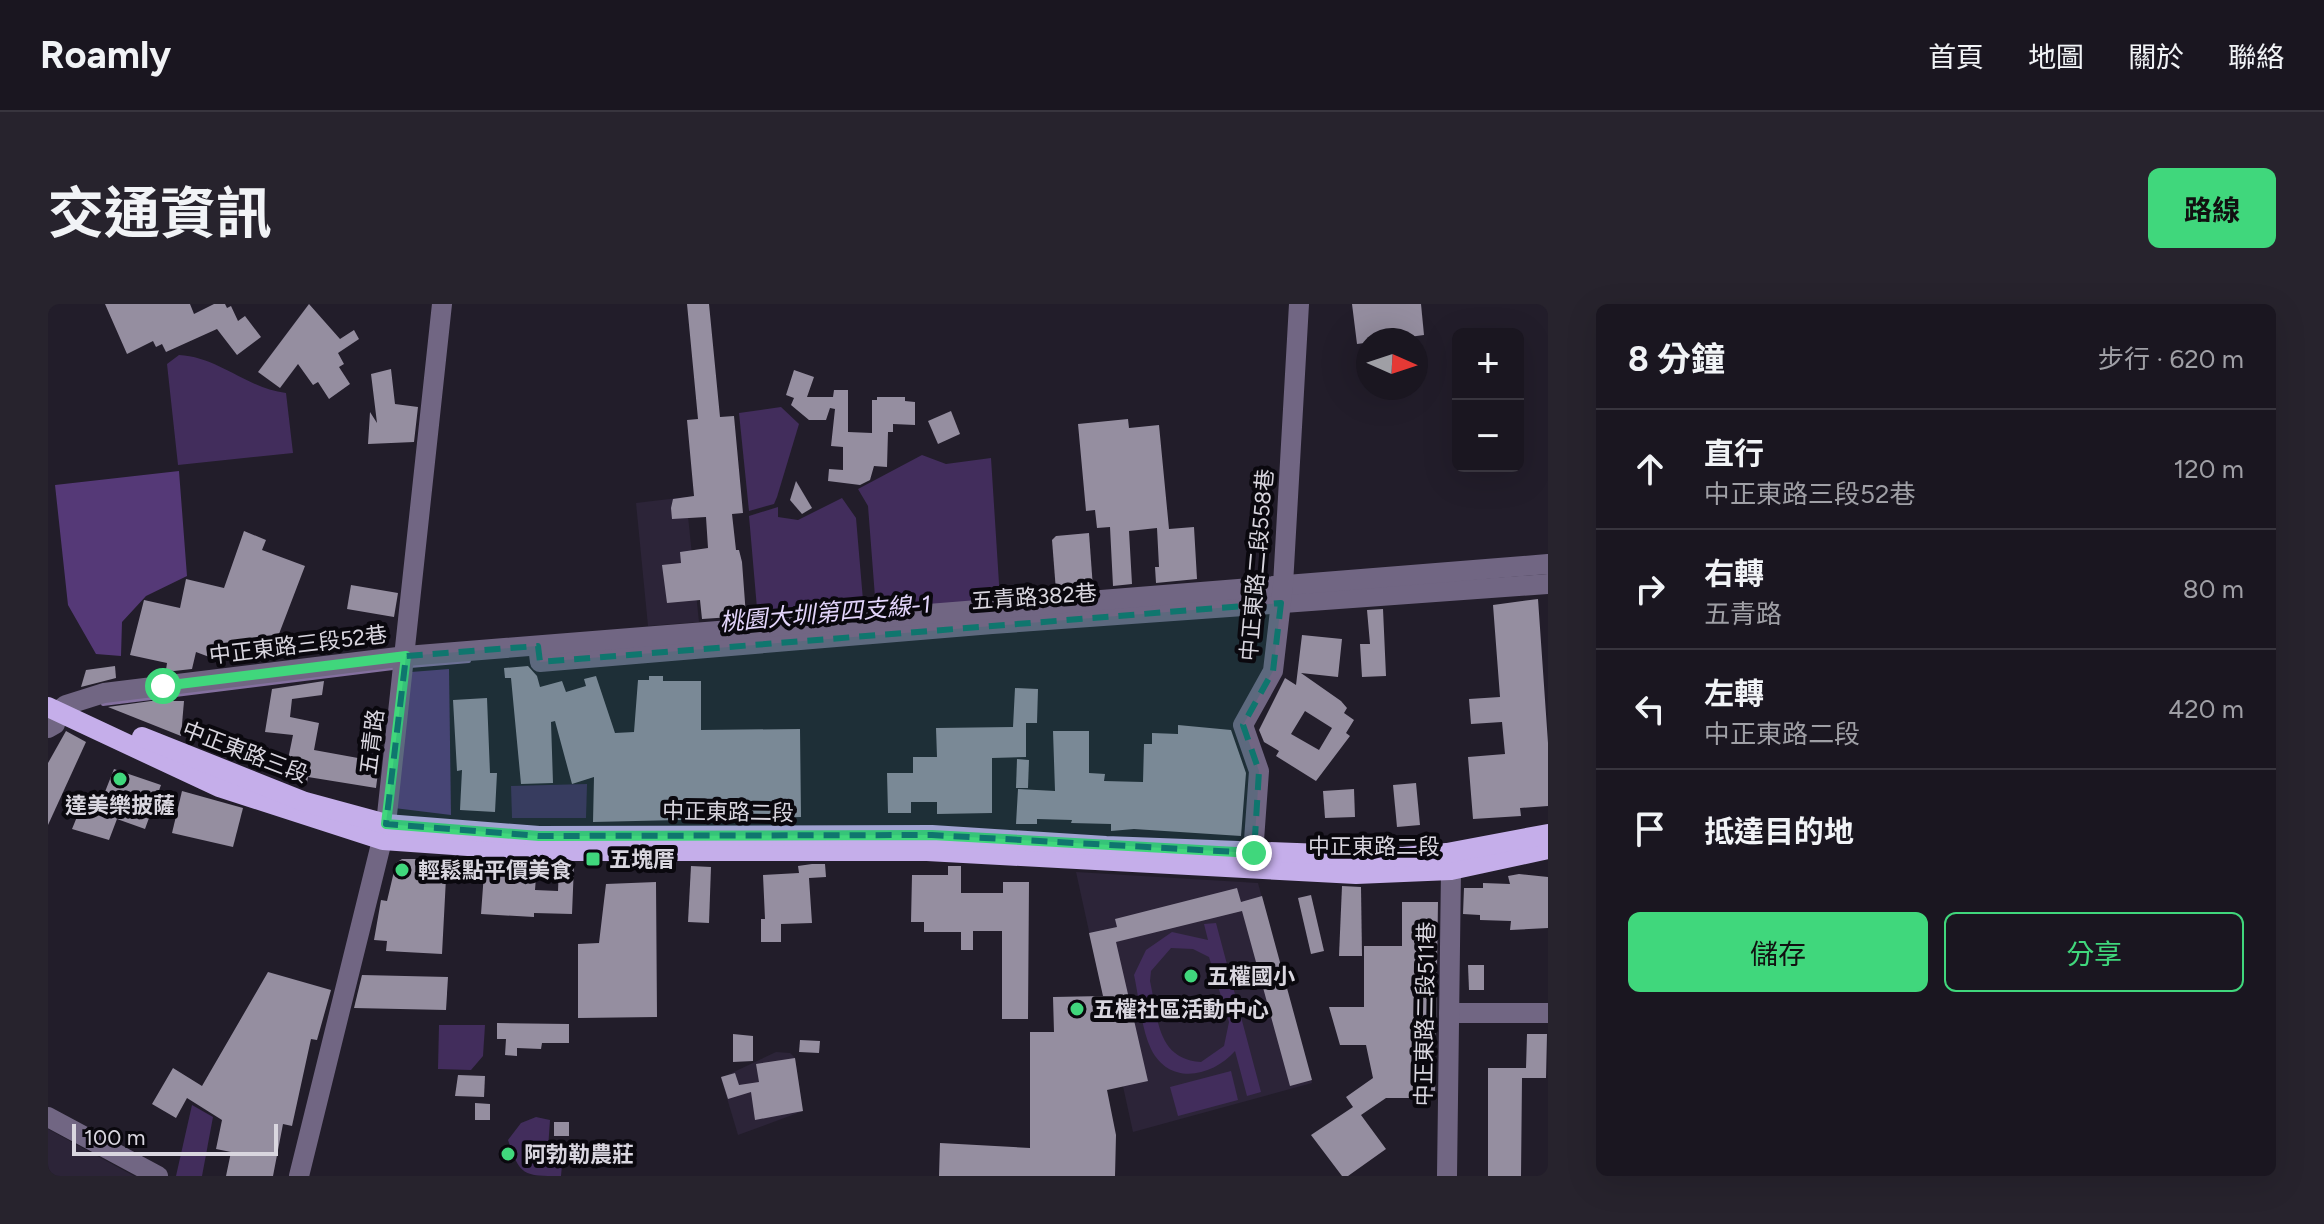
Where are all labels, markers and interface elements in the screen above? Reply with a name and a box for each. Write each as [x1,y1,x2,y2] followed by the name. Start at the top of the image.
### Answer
[40,32,171,78] text: Roamly
[1928,40,1984,74] text: 首頁
[2028,40,2084,74] text: 地圖
[2128,40,2184,74] text: 關於
[2228,40,2284,74] text: 聯絡
[2148,168,2276,248] button: 路線
[48,180,272,247] text: 交通資訊
[1356,328,1428,400] north arrow
[1452,328,1524,472] map controls
[1452,328,1524,400] button: +
[1628,339,1725,380] text: 8 分鐘
[2098,343,2244,375] text: 步行 · 620 m
[1452,400,1524,472] button: −
[1704,435,1764,472] text: 直行
[1628,447,1672,491] icon: ahead
[2174,453,2244,485] text: 120 m
[1235,468,1279,662] street label: 中正東路二段558巷
[1704,478,1915,510] text: 中正東路三段52巷
[1704,555,1764,592] text: 右轉
[1628,567,1672,611] icon: right
[2183,573,2244,605] text: 80 m
[970,579,1098,615] street label: 五青路382巷
[718,589,932,637] water label: 桃園大圳第四支線-1
[1704,598,1782,630] text: 五青路
[208,621,388,669] street label: 中正東路三段52巷
[145,668,181,704] route start
[1704,675,1764,712] text: 左轉
[1628,687,1672,731] icon: left
[2168,693,2244,725] text: 420 m
[355,708,389,776] street label: 五青路
[179,716,311,788] street label: 中正東路三段
[1704,718,1860,750] text: 中正東路二段
[111,770,129,788] marker: 達美樂披薩
[65,792,175,819] place label: 達美樂披薩
[662,797,794,827] street label: 中正東路二段
[1628,807,1672,851] icon: arrive
[1704,813,1854,850] text: 抵達目的地
[1308,833,1440,860] street label: 中正東路二段
[1236,835,1272,871] route end
[609,846,675,873] place label: 五塊厝
[584,850,602,868] marker: 五塊厝
[418,857,572,884] place label: 輕鬆點平價美食
[393,861,411,879] marker: 輕鬆點平價美食
[1628,912,1928,992] button: 儲存
[1944,912,2244,992] button: 分享
[1410,921,1440,1107] street label: 中正東路二段511巷
[1207,963,1295,990] place label: 五權國小
[1182,967,1200,985] marker: 五權國小
[1093,996,1269,1023] place label: 五權社區活動中心
[1068,1000,1086,1018] marker: 五權社區活動中心
[72,1120,278,1156] scale bar
[84,1124,145,1151] text: 100 m
[524,1141,634,1168] place label: 阿勃勒農莊
[499,1145,517,1163] marker: 阿勃勒農莊

